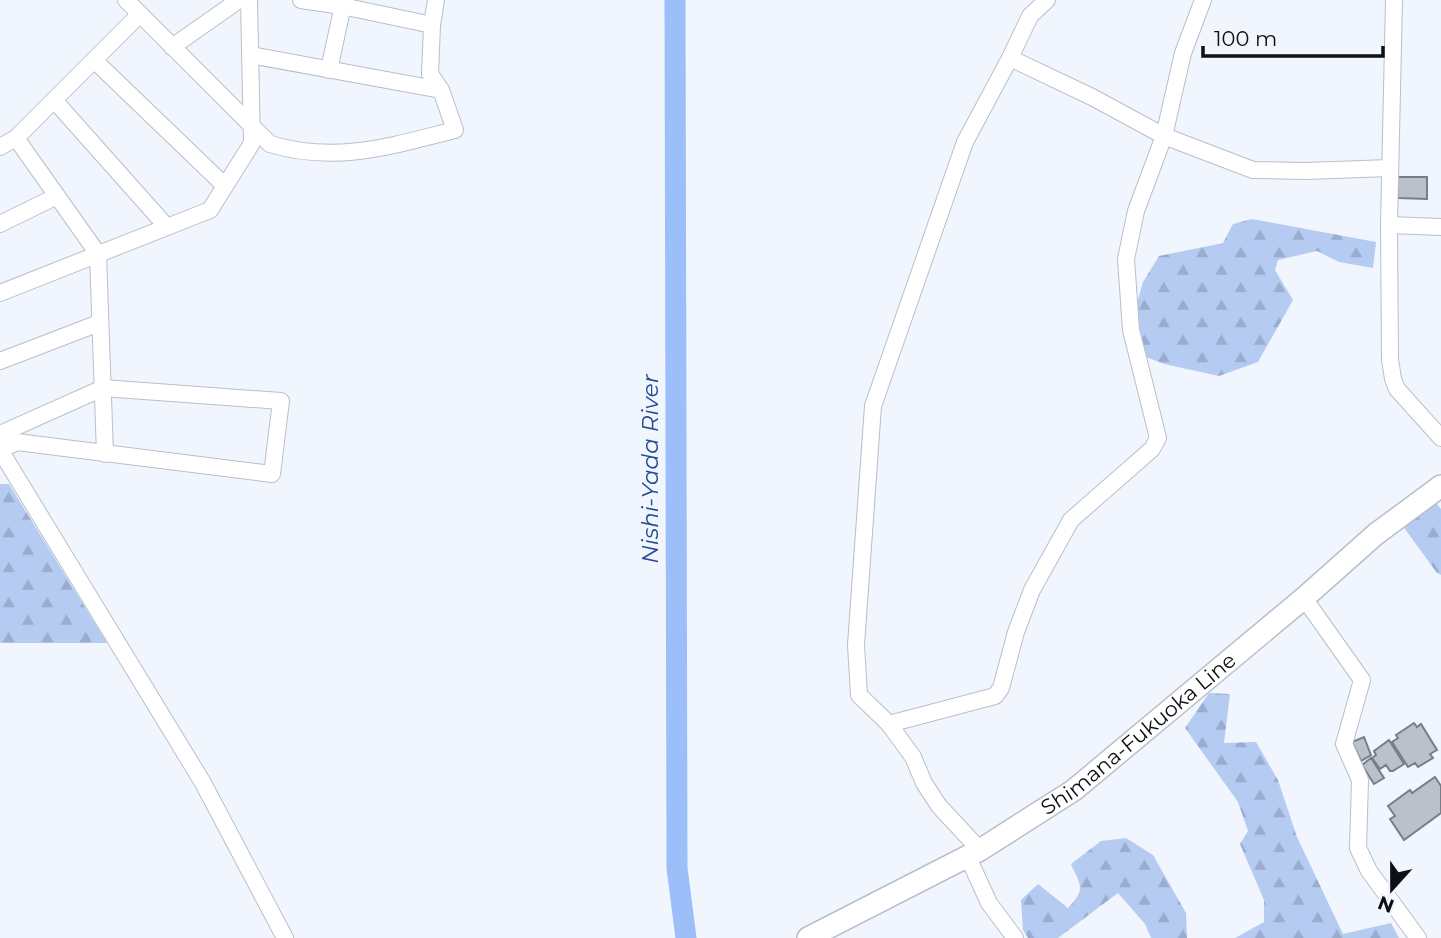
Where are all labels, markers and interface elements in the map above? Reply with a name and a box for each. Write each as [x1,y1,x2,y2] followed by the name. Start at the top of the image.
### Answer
[1203,14,1383,58] scale bar
[1214,26,1277,51] text: 100 m
[636,373,664,564] water label: Nishi-Yada River
[1036,647,1241,820] street label: Shimana-Fukuoka Line
[1357,854,1427,924] north arrow
[1375,891,1397,918] text: N

